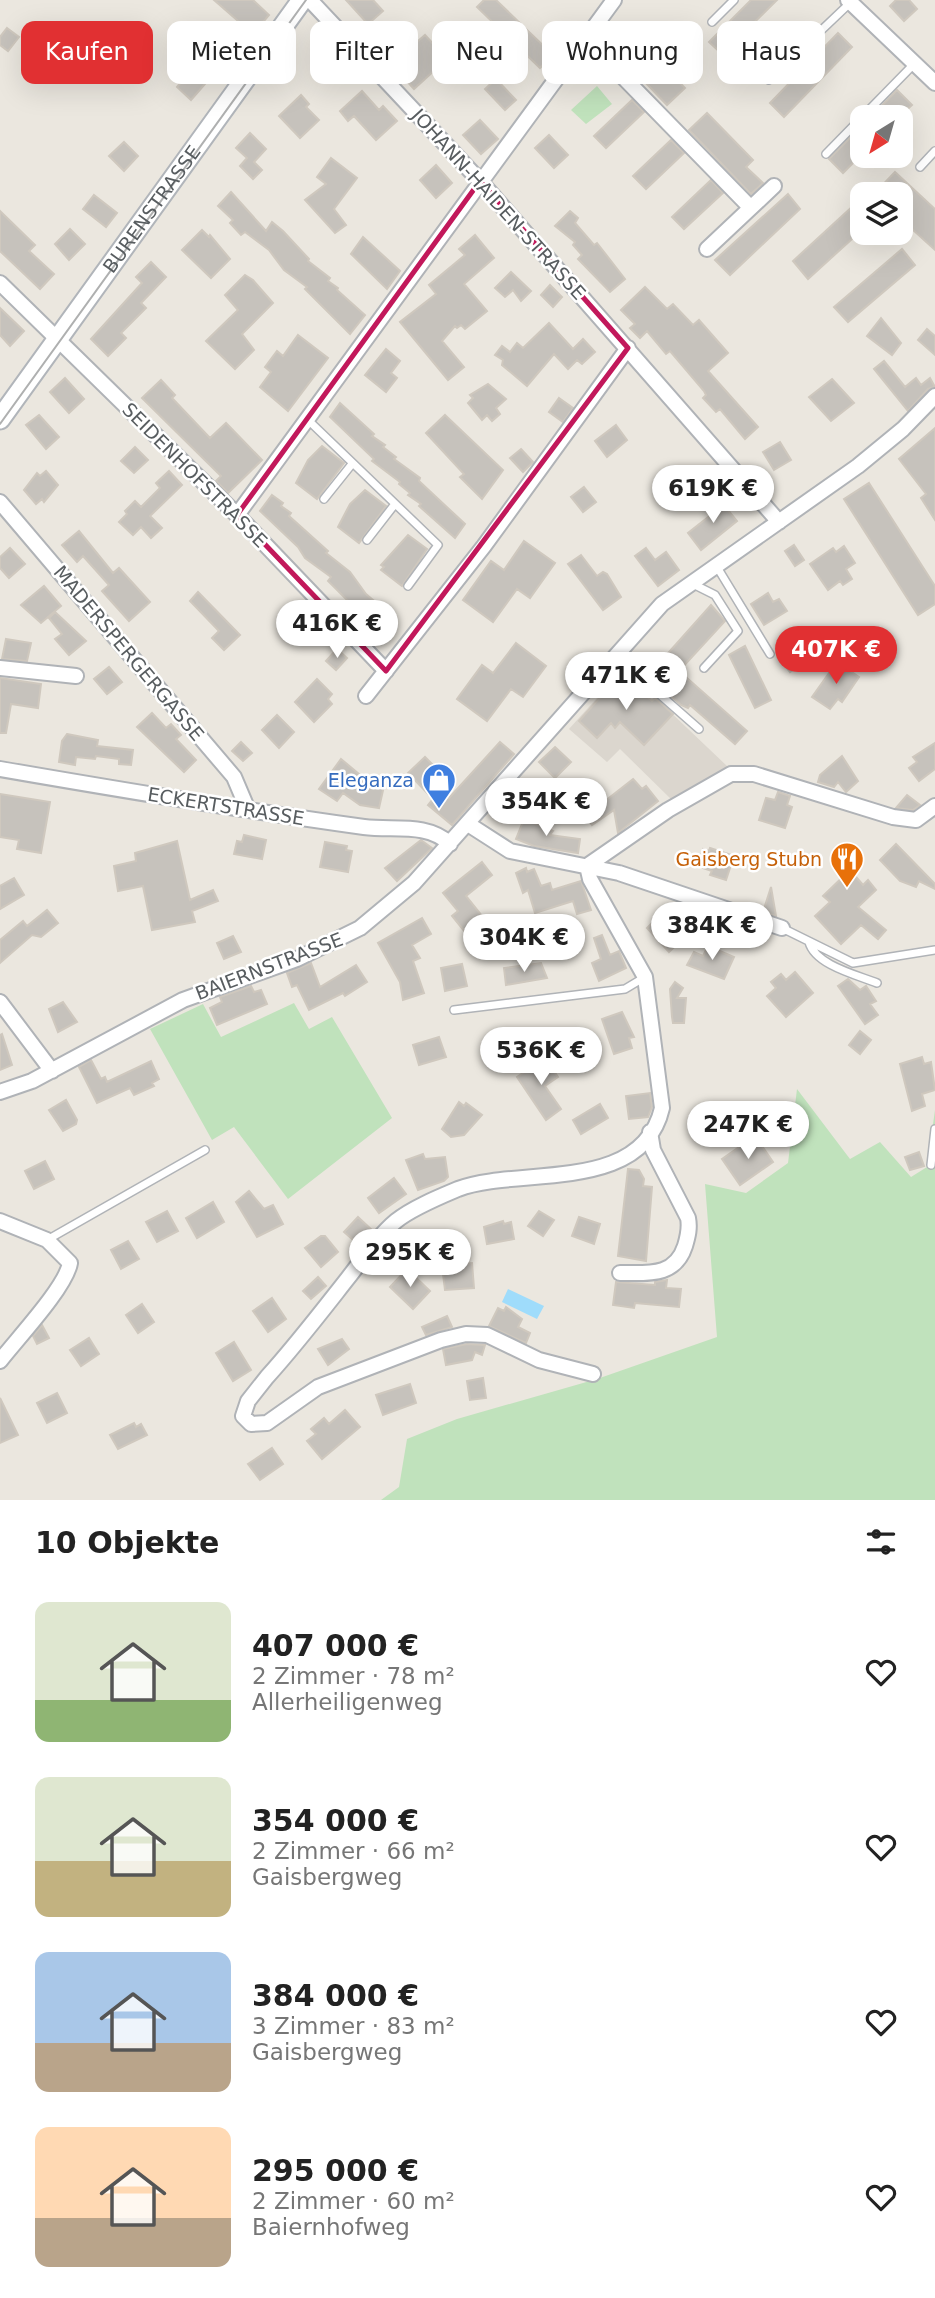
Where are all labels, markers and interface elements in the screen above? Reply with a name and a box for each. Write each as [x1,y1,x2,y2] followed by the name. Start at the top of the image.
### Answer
[21,21,153,84] chip: Kaufen
[167,21,296,84] chip: Mieten
[310,21,418,84] chip: Filter
[432,21,528,84] chip: Neu
[542,21,703,84] chip: Wohnung
[717,21,825,84] chip: Haus
[407,103,590,304] street label: JOHANN-HAIDEN-STRASSE
[850,105,914,168] north arrow
[850,105,913,245] map controls
[98,141,205,277] street label: BURENSTRASSE
[850,182,913,245] button: layers
[118,398,272,552] street label: SEIDENHOFSTRASSE
[656,466,770,525] pin: 619K €
[668,475,758,501] text: 619K €
[49,561,209,745] street label: MADERSPERGERGASSE
[280,600,394,660] pin: 416K €
[292,610,382,636] text: 416K €
[779,626,893,686] pin: 407K €
[791,636,881,662] text: 407K €
[569,652,683,712] pin: 471K €
[581,662,671,688] text: 471K €
[420,761,458,810] shop icon: Eleganza
[328,769,414,791] place label: Eleganza
[489,778,603,838] pin: 354K €
[146,783,306,829] street label: ECKERTSTRASSE
[501,788,591,814] text: 354K €
[828,840,866,889] restaurant icon: Gaisberg Stubn
[675,848,822,870] place label: Gaisberg Stubn
[655,902,769,962] pin: 384K €
[667,912,757,938] text: 384K €
[467,914,581,974] pin: 304K €
[479,924,569,950] text: 304K €
[192,928,346,1004] street label: BAIERNSTRASSE
[484,1028,598,1087] pin: 536K €
[496,1037,586,1063] text: 536K €
[691,1102,805,1161] pin: 247K €
[703,1111,793,1137] text: 247K €
[353,1230,467,1289] pin: 295K €
[365,1239,455,1265] text: 295K €
[862,1523,900,1561] icon: filters
[35,1525,219,1560] text: 10 Objekte
[252,1628,419,1663] text: 407 000 €
[91,1630,175,1714] icon: home
[862,1653,900,1691] icon: heart
[252,1663,455,1689] text: 2 Zimmer · 78 m²
[252,1689,443,1715] text: Allerheiligenweg
[252,1803,419,1838] text: 354 000 €
[91,1805,175,1889] icon: home
[862,1828,900,1866] icon: heart
[252,1838,455,1864] text: 2 Zimmer · 66 m²
[252,1864,402,1890] text: Gaisbergweg
[252,1978,419,2013] text: 384 000 €
[91,1980,175,2064] icon: home
[862,2003,900,2041] icon: heart
[252,2013,455,2039] text: 3 Zimmer · 83 m²
[252,2039,402,2065] text: Gaisbergweg
[252,2153,419,2188] text: 295 000 €
[91,2155,175,2239] icon: home
[862,2178,900,2216] icon: heart
[252,2188,455,2214] text: 2 Zimmer · 60 m²
[252,2214,410,2240] text: Baiernhofweg

